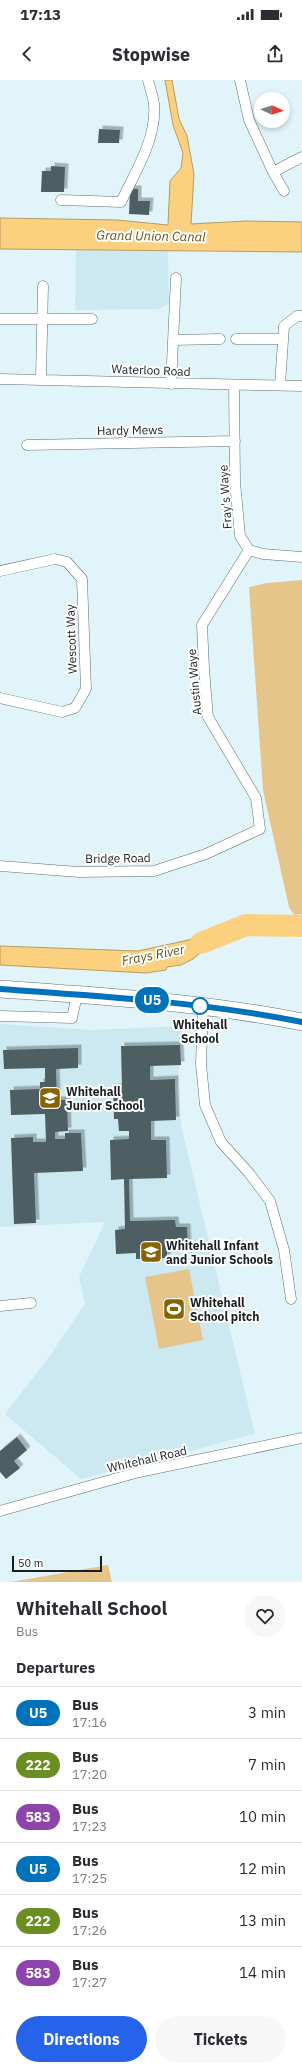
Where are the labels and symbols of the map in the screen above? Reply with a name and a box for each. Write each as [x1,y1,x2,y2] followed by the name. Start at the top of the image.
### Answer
[254,92,290,128] north arrow
[96,227,206,245] water label: Grand Union Canal
[111,361,191,379] street label: Waterloo Road
[97,422,163,438] street label: Hardy Mews
[215,464,235,530] street label: Fray's Waye
[62,604,80,674] street label: Wescott Way
[184,648,204,716] street label: Austin Waye
[85,850,151,866] street label: Bridge Road
[120,940,187,969] water label: Frays River
[134,987,170,1013] line badge: U5
[191,997,209,1015] marker: Whitehall School
[173,1017,228,1046] place label: Whitehall School
[66,1084,143,1113] place label: Whitehall Junior School
[37,1085,63,1111] school or university icon: Whitehall Junior School
[166,1238,273,1267] place label: Whitehall Infant and Junior Schools
[138,1239,164,1265] school or university icon: Whitehall Infant and Junior Schools
[190,1295,259,1324] place label: Whitehall School pitch
[161,1296,187,1322] sports icon: Whitehall School pitch
[106,1443,188,1475] street label: Whitehall Road
[12,1554,102,1573] scale bar

